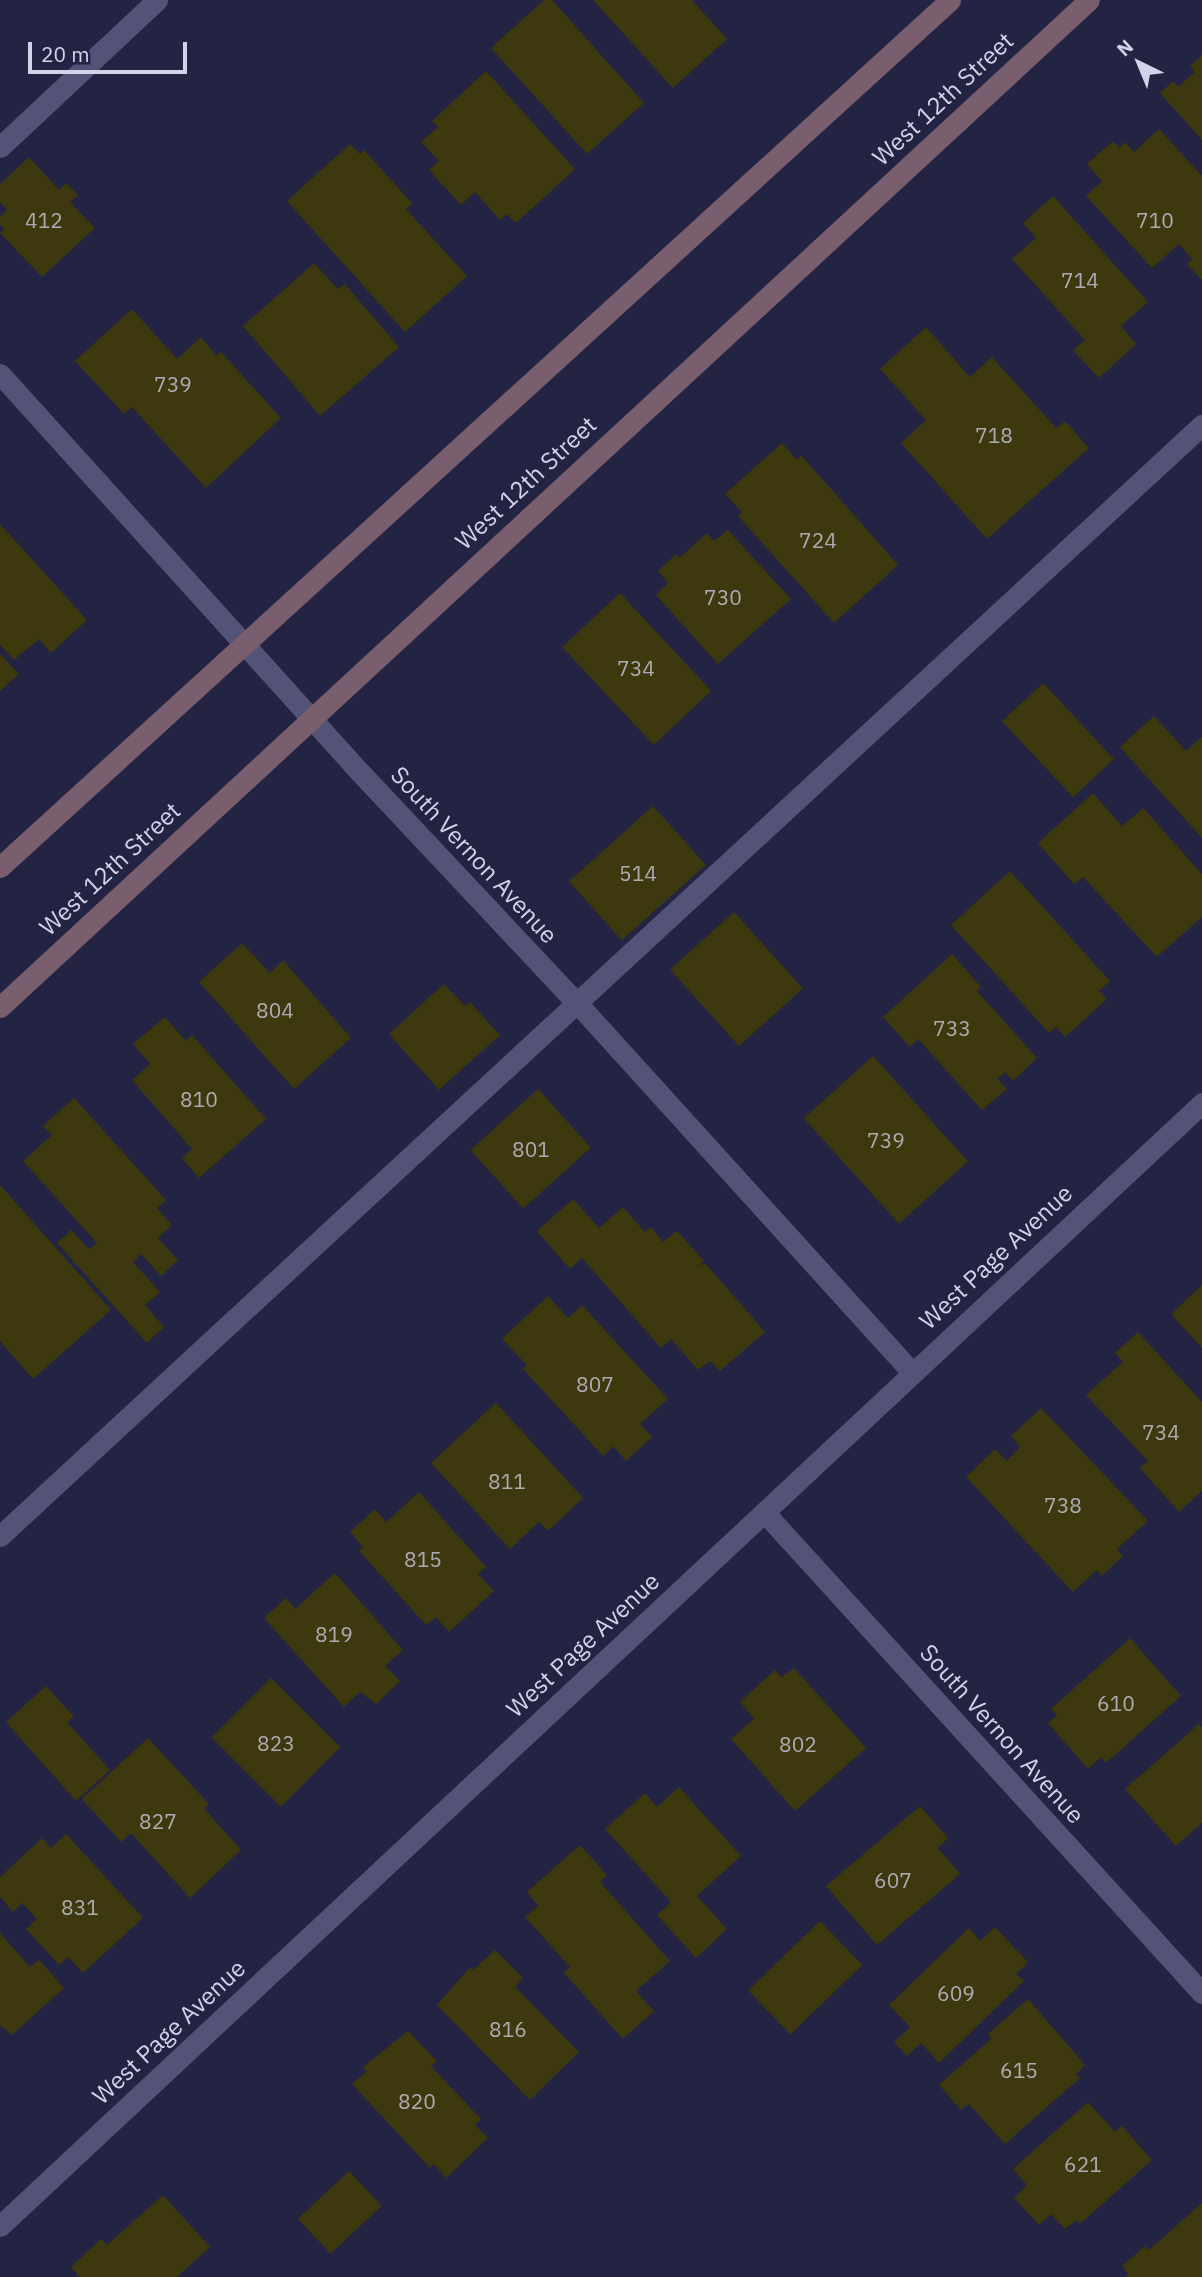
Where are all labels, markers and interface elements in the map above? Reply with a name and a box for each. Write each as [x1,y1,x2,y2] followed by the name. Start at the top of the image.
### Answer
[867,26,1019,172] street label: West 12th Street
[32,28,191,72] scale bar
[1104,28,1174,98] north arrow
[1111,34,1138,61] text: N
[41,40,90,68] text: 20 m
[25,207,63,233] house number: 412
[1136,207,1174,233] house number: 710
[1061,267,1099,293] house number: 714
[154,371,192,397] house number: 739
[450,410,602,556] street label: West 12th Street
[975,422,1013,448] house number: 718
[799,527,837,553] house number: 724
[704,584,742,610] house number: 730
[617,655,655,681] house number: 734
[385,761,563,949] street label: South Vernon Avenue
[34,796,186,942] street label: West 12th Street
[619,860,657,886] house number: 514
[256,997,294,1023] house number: 804
[933,1015,971,1041] house number: 733
[180,1086,218,1112] house number: 810
[867,1127,905,1153] house number: 739
[512,1136,550,1162] house number: 801
[914,1179,1078,1335] street label: West Page Avenue
[576,1371,614,1397] house number: 807
[1142,1419,1180,1445] house number: 734
[488,1468,526,1494] house number: 811
[1044,1492,1082,1518] house number: 738
[404,1546,442,1572] house number: 815
[501,1567,665,1723] street label: West Page Avenue
[315,1621,353,1647] house number: 819
[914,1638,1090,1830] street label: South Vernon Avenue
[1097,1690,1135,1716] house number: 610
[257,1730,295,1756] house number: 823
[779,1731,817,1757] house number: 802
[139,1808,177,1834] house number: 827
[874,1867,912,1893] house number: 607
[61,1894,99,1920] house number: 831
[87,1954,251,2110] street label: West Page Avenue
[937,1980,975,2006] house number: 609
[489,2016,527,2042] house number: 816
[1000,2057,1038,2083] house number: 615
[398,2088,436,2114] house number: 820
[1064,2151,1102,2177] house number: 621

